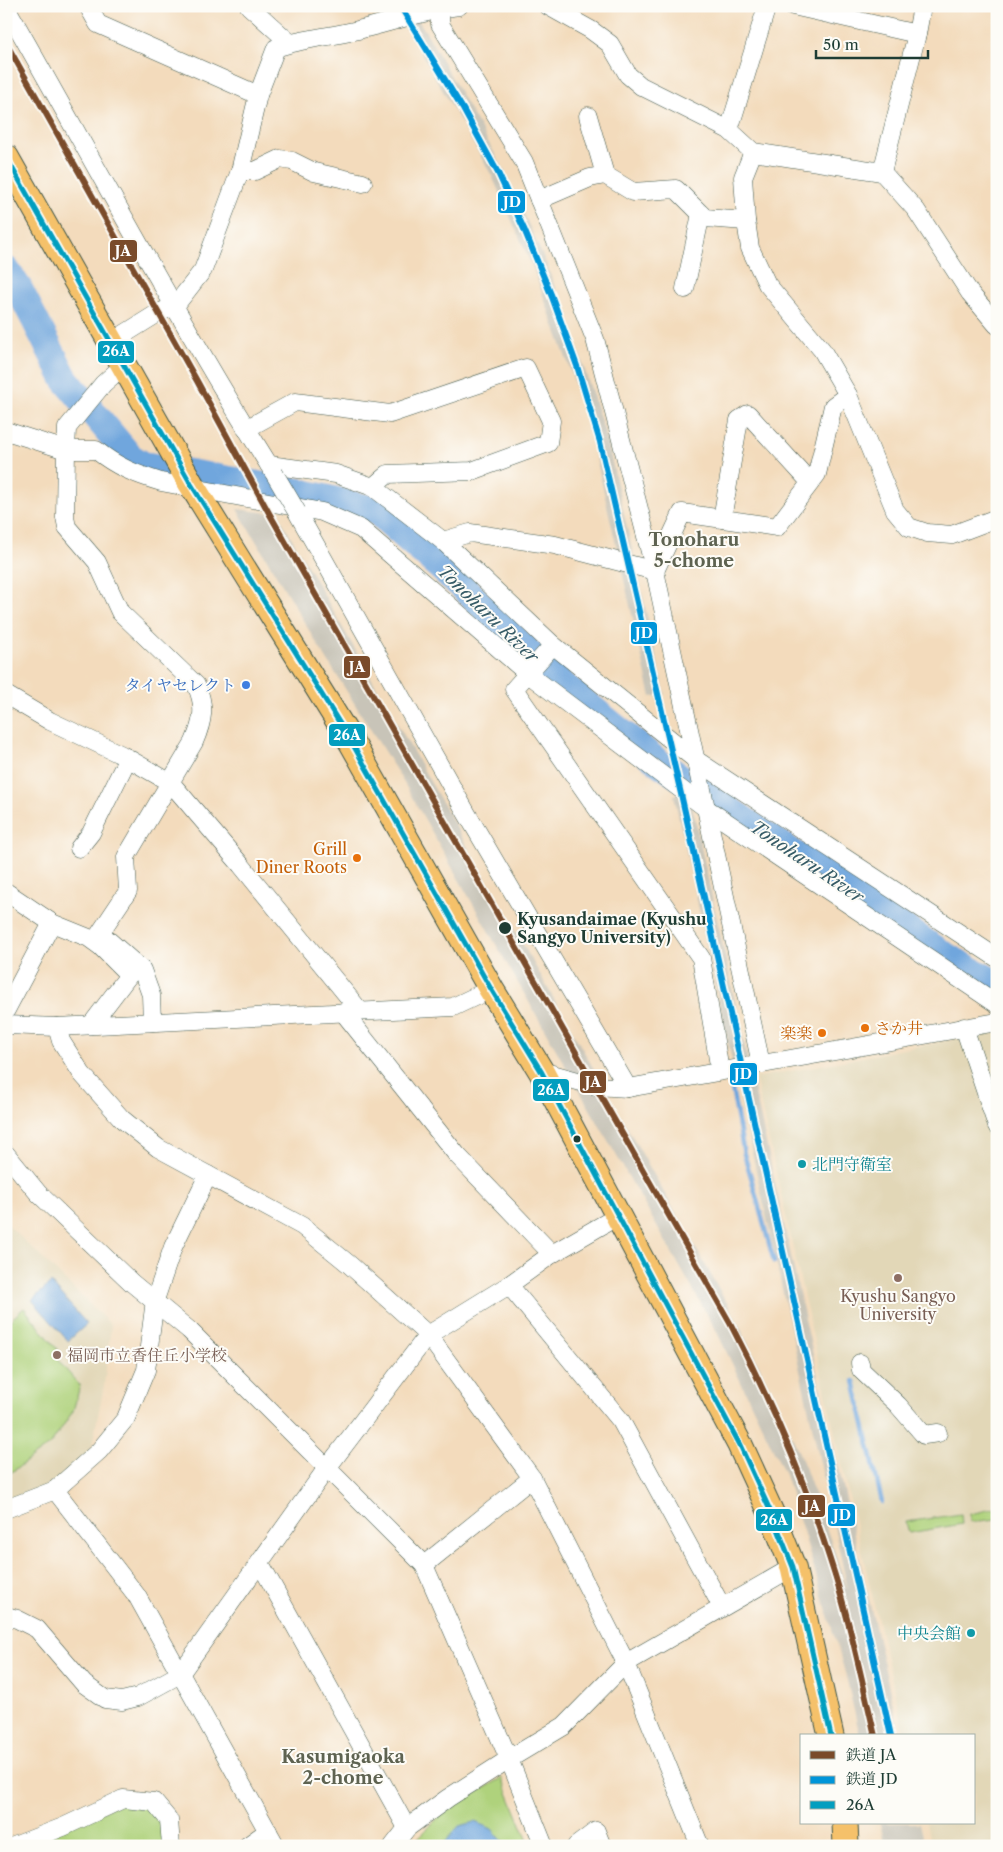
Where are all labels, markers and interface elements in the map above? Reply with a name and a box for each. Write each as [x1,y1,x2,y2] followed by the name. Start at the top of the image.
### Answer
[816,28,928,60] scale bar
[823,35,859,54] text: 50 m
[497,190,526,214] line badge: JD
[500,193,521,211] text: JD
[109,239,138,263] line badge: JA
[112,242,132,260] text: JA
[97,340,135,364] line badge: 26A
[102,342,131,360] text: 26A
[649,529,740,572] district label: Tonoharu 5-chome
[433,560,544,669] water label: Tonoharu River
[630,621,658,645] line badge: JD
[632,624,653,642] text: JD
[343,655,371,679] line badge: JA
[346,658,366,676] text: JA
[125,675,236,695] place label: タイヤセレクト
[240,679,252,691] marker: タイヤセレクト
[328,723,366,747] line badge: 26A
[333,726,362,744] text: 26A
[746,816,869,909] water label: Tonoharu River
[256,839,347,877] place label: Grill Diner Roots
[351,852,363,864] marker: Grill Diner Roots
[517,909,707,947] place label: Kyusandaimae (Kyushu Sangyo University)
[497,920,513,936] marker: Kyusandaimae (Kyushu Sangyo University)
[875,1018,923,1038] place label: さか井
[859,1022,871,1034] marker: さか井
[780,1023,812,1043] place label: 楽楽
[816,1027,828,1039] marker: 楽楽
[729,1062,758,1086] line badge: JD
[731,1065,752,1083] text: JD
[579,1070,607,1094] line badge: JA
[582,1073,602,1091] text: JA
[532,1078,570,1102] line badge: 26A
[537,1081,566,1099] text: 26A
[572,1134,582,1144] unlabelled marker
[812,1154,892,1174] place label: 北門守衛室
[796,1158,808,1170] marker: 北門守衛室
[892,1272,904,1284] marker: Kyushu Sangyo University
[840,1286,956,1324] place label: Kyushu Sangyo University
[67,1345,227,1365] place label: 福岡市立香住丘小学校
[51,1349,63,1361] marker: 福岡市立香住丘小学校
[797,1494,826,1518] line badge: JA
[801,1497,821,1515] text: JA
[827,1503,856,1527] line badge: JD
[830,1506,851,1524] text: JD
[755,1508,793,1532] line badge: 26A
[760,1511,789,1529] text: 26A
[897,1623,961,1643] place label: 中央会館
[965,1627,977,1639] marker: 中央会館
[800,1734,976,1824] legend
[846,1745,897,1764] text: 鉄道 JA
[281,1746,405,1789] district label: Kasumigaoka 2-chome
[846,1769,898,1788] text: 鉄道 JD
[846,1795,875,1814] text: 26A

